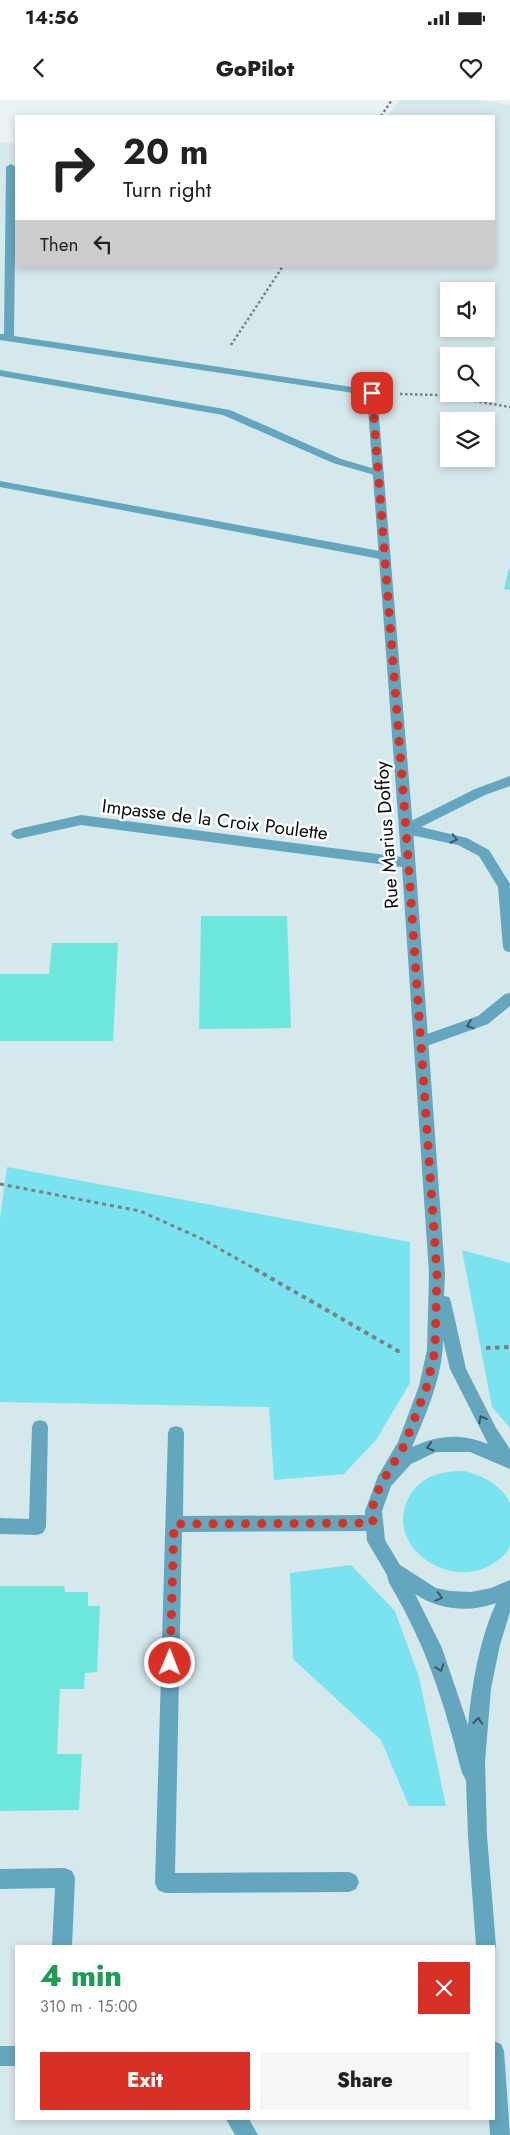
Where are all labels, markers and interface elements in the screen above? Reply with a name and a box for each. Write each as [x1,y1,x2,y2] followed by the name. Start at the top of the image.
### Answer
[25,4,79,31] text: 14:56
[216,52,294,84] text: GoPilot
[25,54,53,82] icon: back
[457,54,485,82] icon: heart
[123,127,208,177] text: 20 m
[40,135,105,200] icon: right
[123,173,211,205] text: Turn right
[89,230,117,258] icon: left
[40,231,79,258] text: Then
[440,282,495,467] map controls
[440,282,495,337] button: sound
[440,347,495,402] button: search
[351,372,393,414] pin
[358,379,386,407] icon: arrive
[440,412,495,467] button: layers
[368,760,405,910] street label: Rue Marius Doffoy
[101,792,330,847] street label: Impasse de la Croix Poulette
[450,833,459,844] one-way arrow
[467,1019,475,1029] one-way arrow
[478,1415,488,1424] one-way arrow
[426,1441,435,1452] one-way arrow
[434,1591,442,1601] one-way arrow
[143,1636,195,1688] position arrow
[434,1663,444,1671] one-way arrow
[472,1717,483,1725] one-way arrow
[40,1954,122,1997] text: 4 min
[418,1962,470,2014] button: close
[40,1995,137,2018] text: 310 m · 15:00
[40,2052,250,2110] button: Exit
[260,2052,470,2110] button: Share

